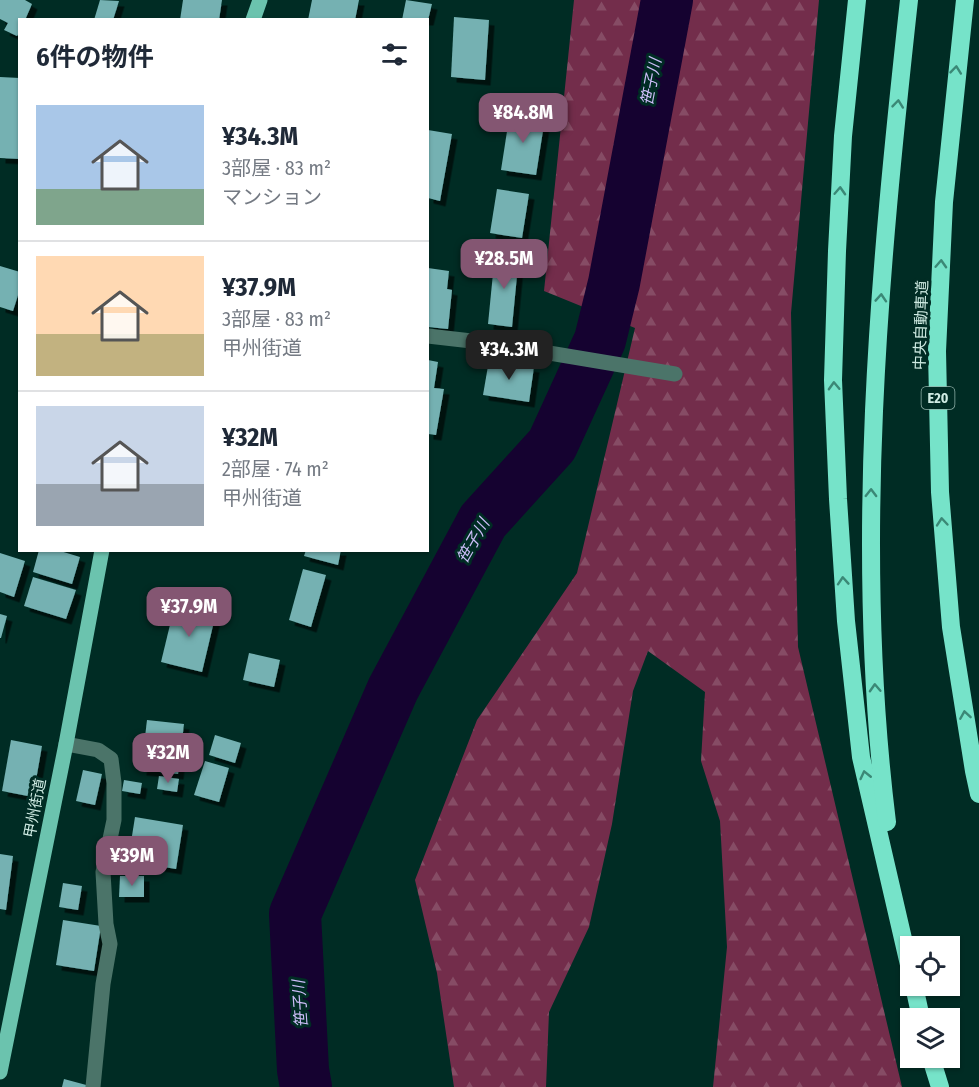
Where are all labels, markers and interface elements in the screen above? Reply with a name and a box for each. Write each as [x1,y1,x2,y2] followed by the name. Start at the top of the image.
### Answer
[378,38,411,71] icon: filters
[36,42,154,73] text: 6件の物件
[637,55,665,107] water label: 笹子川
[950,65,962,74] one-way arrow
[474,93,572,144] pin: ¥84.8M
[493,100,553,124] text: ¥84.8M
[891,100,903,109] one-way arrow
[222,121,298,152] text: ¥34.3M
[84,129,156,201] icon: home
[222,156,331,180] text: 3部屋 · 83 m²
[222,185,322,209] text: マンション
[833,187,846,196] one-way arrow
[455,239,553,290] pin: ¥28.5M
[475,246,533,270] text: ¥28.5M
[934,260,947,269] one-way arrow
[222,272,296,303] text: ¥37.9M
[84,280,156,352] icon: home
[910,280,932,370] street label: 中央自動車道
[874,294,887,303] one-way arrow
[222,307,331,331] text: 3部屋 · 83 m²
[460,330,558,381] pin: ¥34.3M
[222,336,302,360] text: 甲州街道
[480,337,538,361] text: ¥34.3M
[828,382,840,391] one-way arrow
[922,387,954,409] road number: E20
[222,422,278,453] text: ¥32M
[84,430,156,502] icon: home
[222,457,329,481] text: 2部屋 · 74 m²
[222,486,302,510] text: 甲州街道
[865,489,877,498] one-way arrow
[453,514,494,567] water label: 笹子川
[936,517,949,526] one-way arrow
[837,577,850,586] one-way arrow
[140,587,238,638] pin: ¥37.9M
[161,594,217,618] text: ¥37.9M
[869,684,882,693] one-way arrow
[959,711,972,721] one-way arrow
[132,733,204,784] pin: ¥32M
[146,740,190,764] text: ¥32M
[860,770,873,780] one-way arrow
[20,777,50,839] street label: 甲州街道
[96,836,168,887] pin: ¥39M
[110,843,154,867] text: ¥39M
[900,936,960,1068] map controls
[900,936,960,996] button: locate
[289,977,311,1029] water label: 笹子川
[900,1008,960,1068] button: layers

